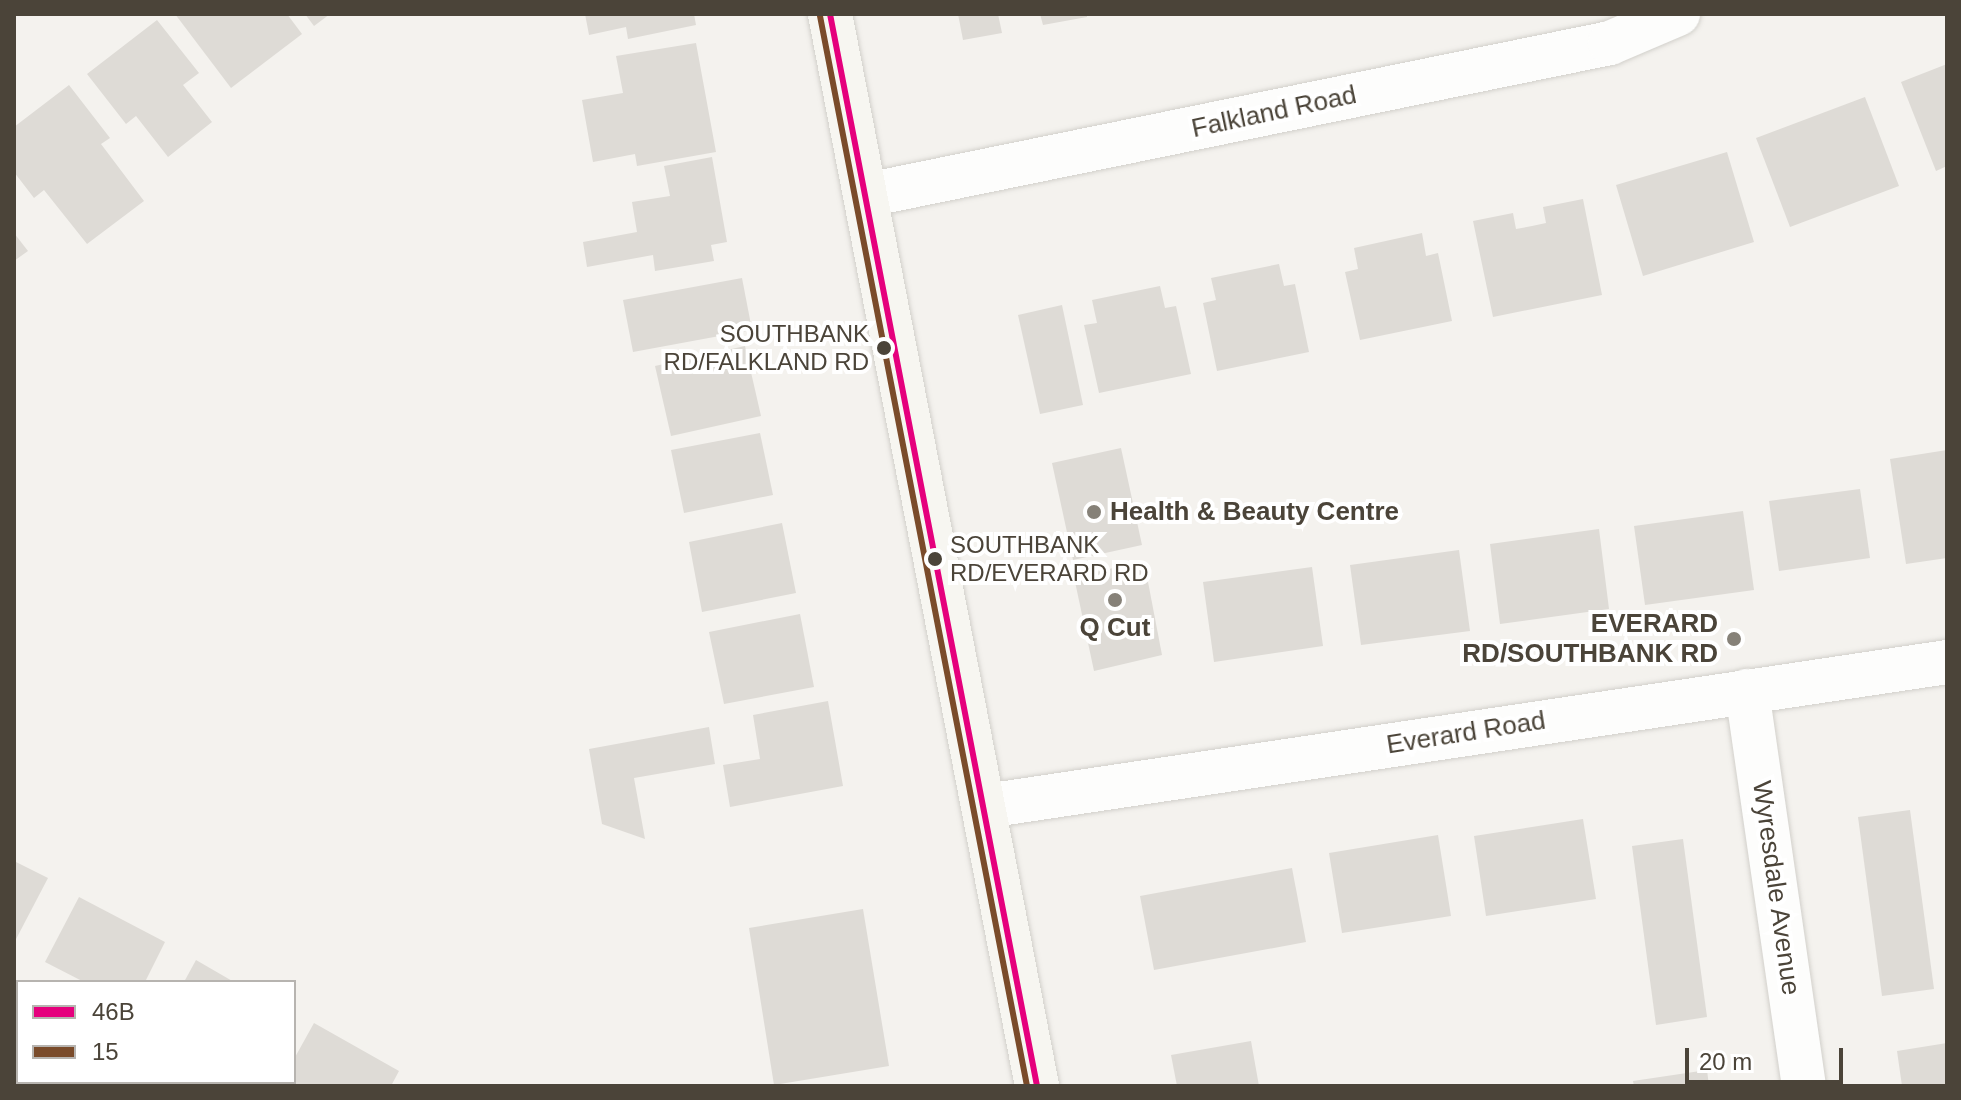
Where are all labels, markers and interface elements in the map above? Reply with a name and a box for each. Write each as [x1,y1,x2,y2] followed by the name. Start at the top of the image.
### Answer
[1189,79,1359,145] street label: Falkland Road
[664,320,869,376] place label: SOUTHBANK RD/FALKLAND RD
[876,340,892,356] marker: SOUTHBANK RD/FALKLAND RD
[1110,496,1399,528] place label: Health & Beauty Centre
[1085,503,1103,521] marker: Health & Beauty Centre
[950,531,1149,587] place label: SOUTHBANK RD/EVERARD RD
[927,551,943,567] marker: SOUTHBANK RD/EVERARD RD
[1106,591,1124,609] marker: Q Cut
[1462,608,1718,670] place label: EVERARD RD/SOUTHBANK RD
[1080,612,1150,644] place label: Q Cut
[1725,630,1743,648] marker: EVERARD RD/SOUTHBANK RD
[1384,705,1548,761] street label: Everard Road
[1745,778,1807,998] street label: Wyresdale Avenue
[16,980,296,1084] legend
[92,998,135,1025] text: 46B
[1689,1032,1847,1082] scale bar
[92,1038,119,1065] text: 15
[1699,1048,1752,1075] text: 20 m

